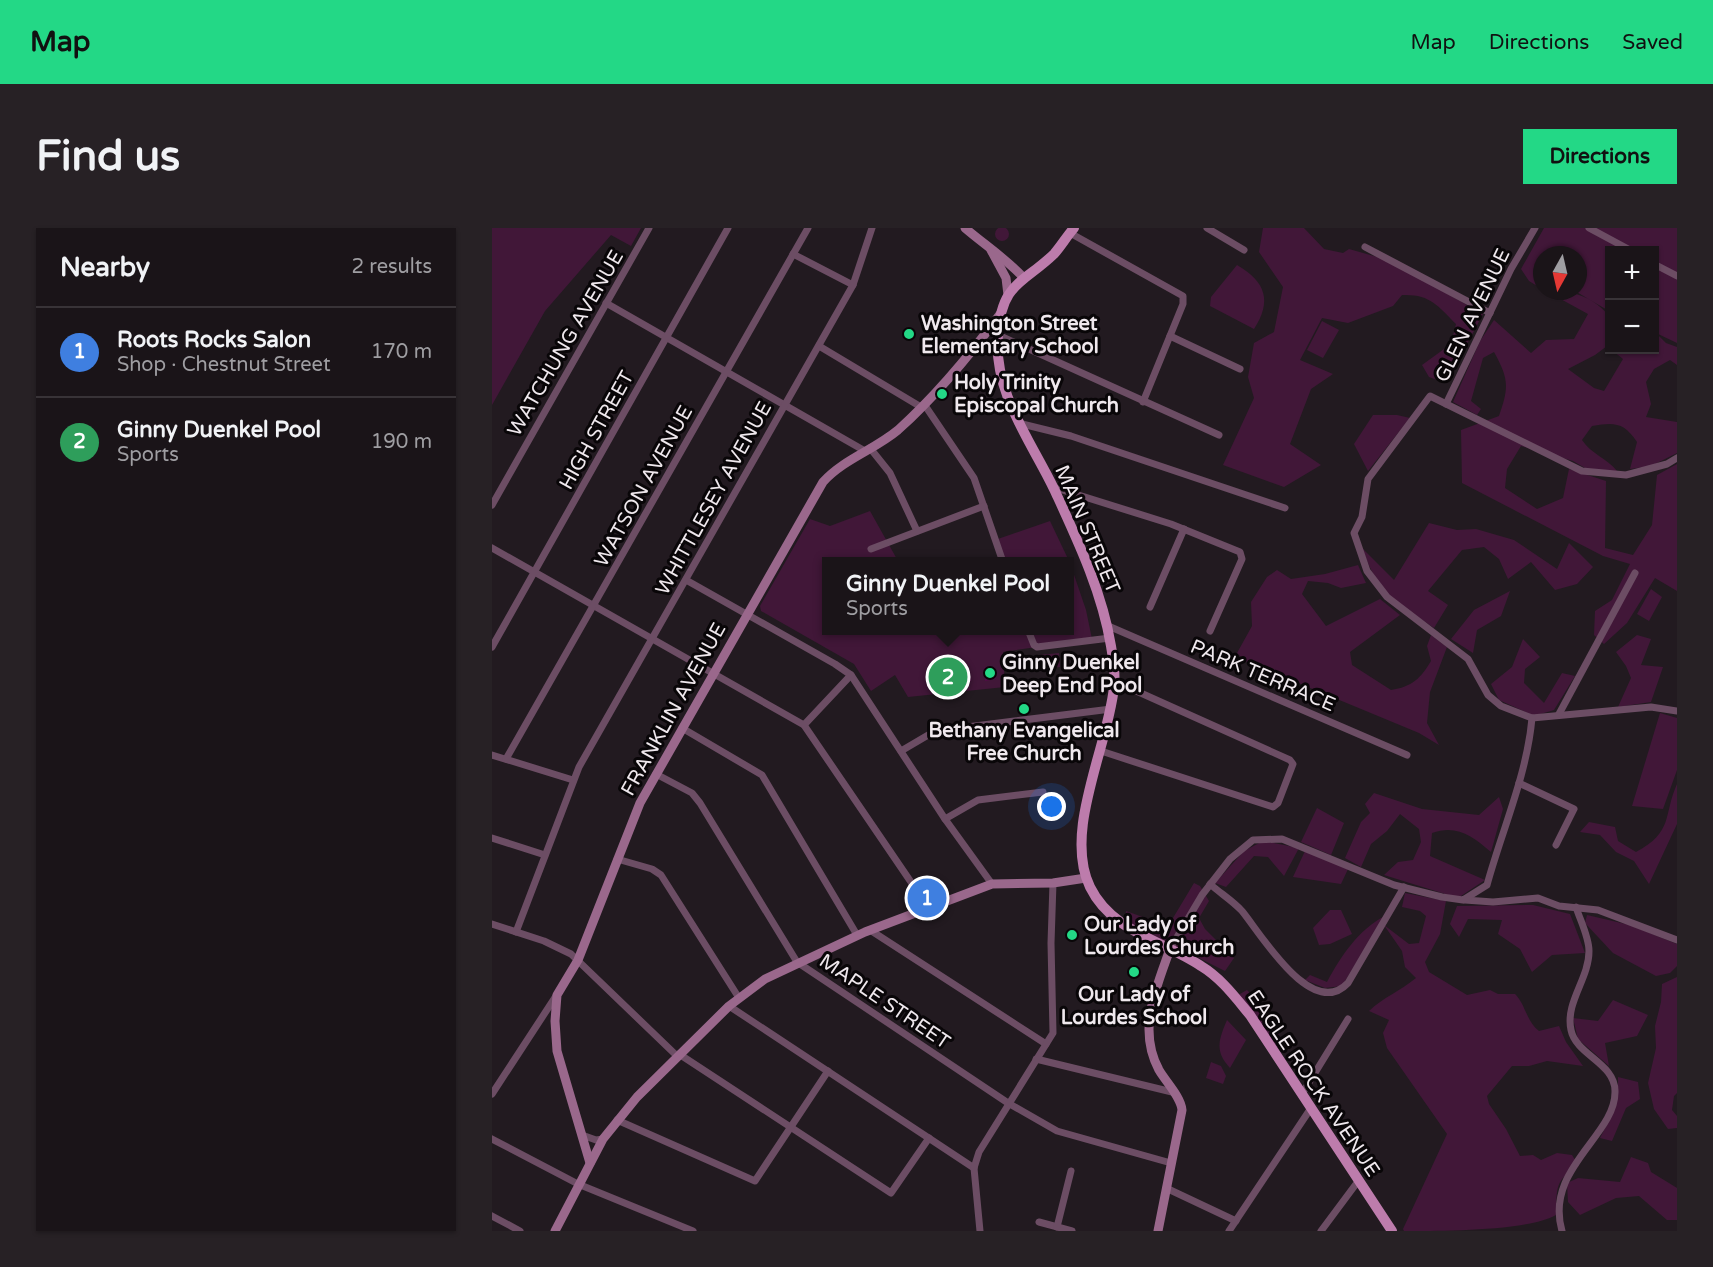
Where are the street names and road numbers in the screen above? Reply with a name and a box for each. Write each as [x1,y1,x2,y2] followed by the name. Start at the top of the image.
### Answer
[1430,245,1516,386] street label: GLEN AVENUE
[503,246,629,441] street label: WATCHUNG AVENUE
[554,367,639,494] street label: HIGH STREET
[651,398,777,599] street label: WHITTLESEY AVENUE
[590,402,698,571] street label: WATSON AVENUE
[1049,462,1125,597] street label: MAIN STREET
[616,619,731,800] street label: FRANKLIN AVENUE
[1187,635,1339,717] street label: PARK TERRACE
[814,949,955,1055] street label: MAPLE STREET
[1242,986,1385,1181] street label: EAGLE ROCK AVENUE

